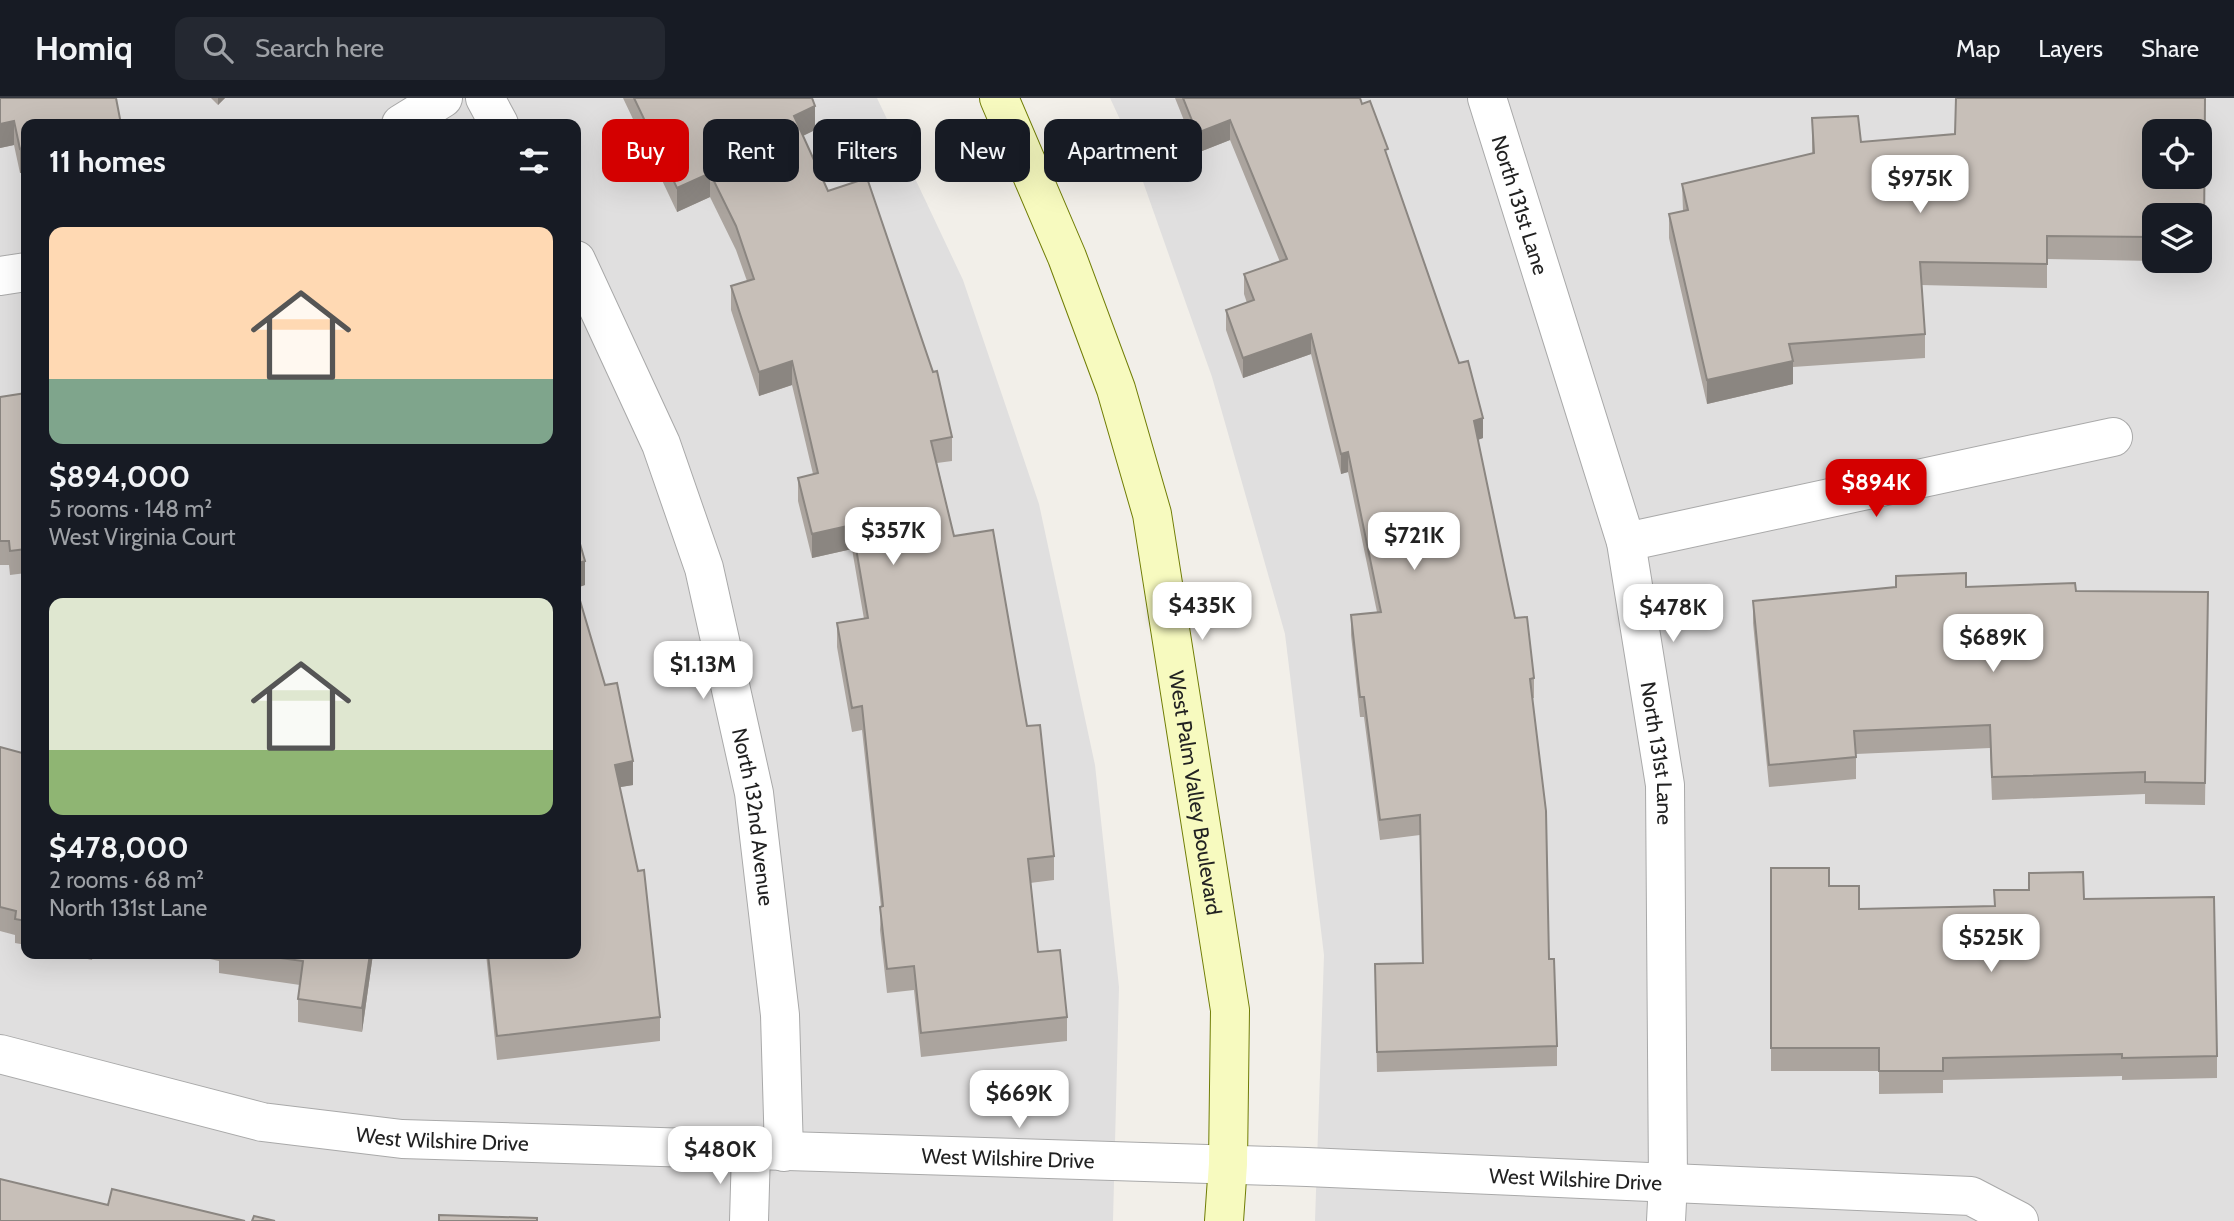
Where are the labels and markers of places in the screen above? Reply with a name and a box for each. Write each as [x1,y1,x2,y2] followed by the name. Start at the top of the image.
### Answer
[1871,156,1969,215] pin: $975K
[1827,460,1925,519] pin: $894K
[844,508,942,567] pin: $357K
[1365,512,1463,572] pin: $721K
[1153,582,1251,642] pin: $435K
[1624,584,1722,644] pin: $478K
[1944,614,2042,674] pin: $689K
[646,642,760,701] pin: $1.13M
[1942,914,2040,974] pin: $525K
[970,1070,1068,1130] pin: $669K
[671,1126,769,1186] pin: $480K

